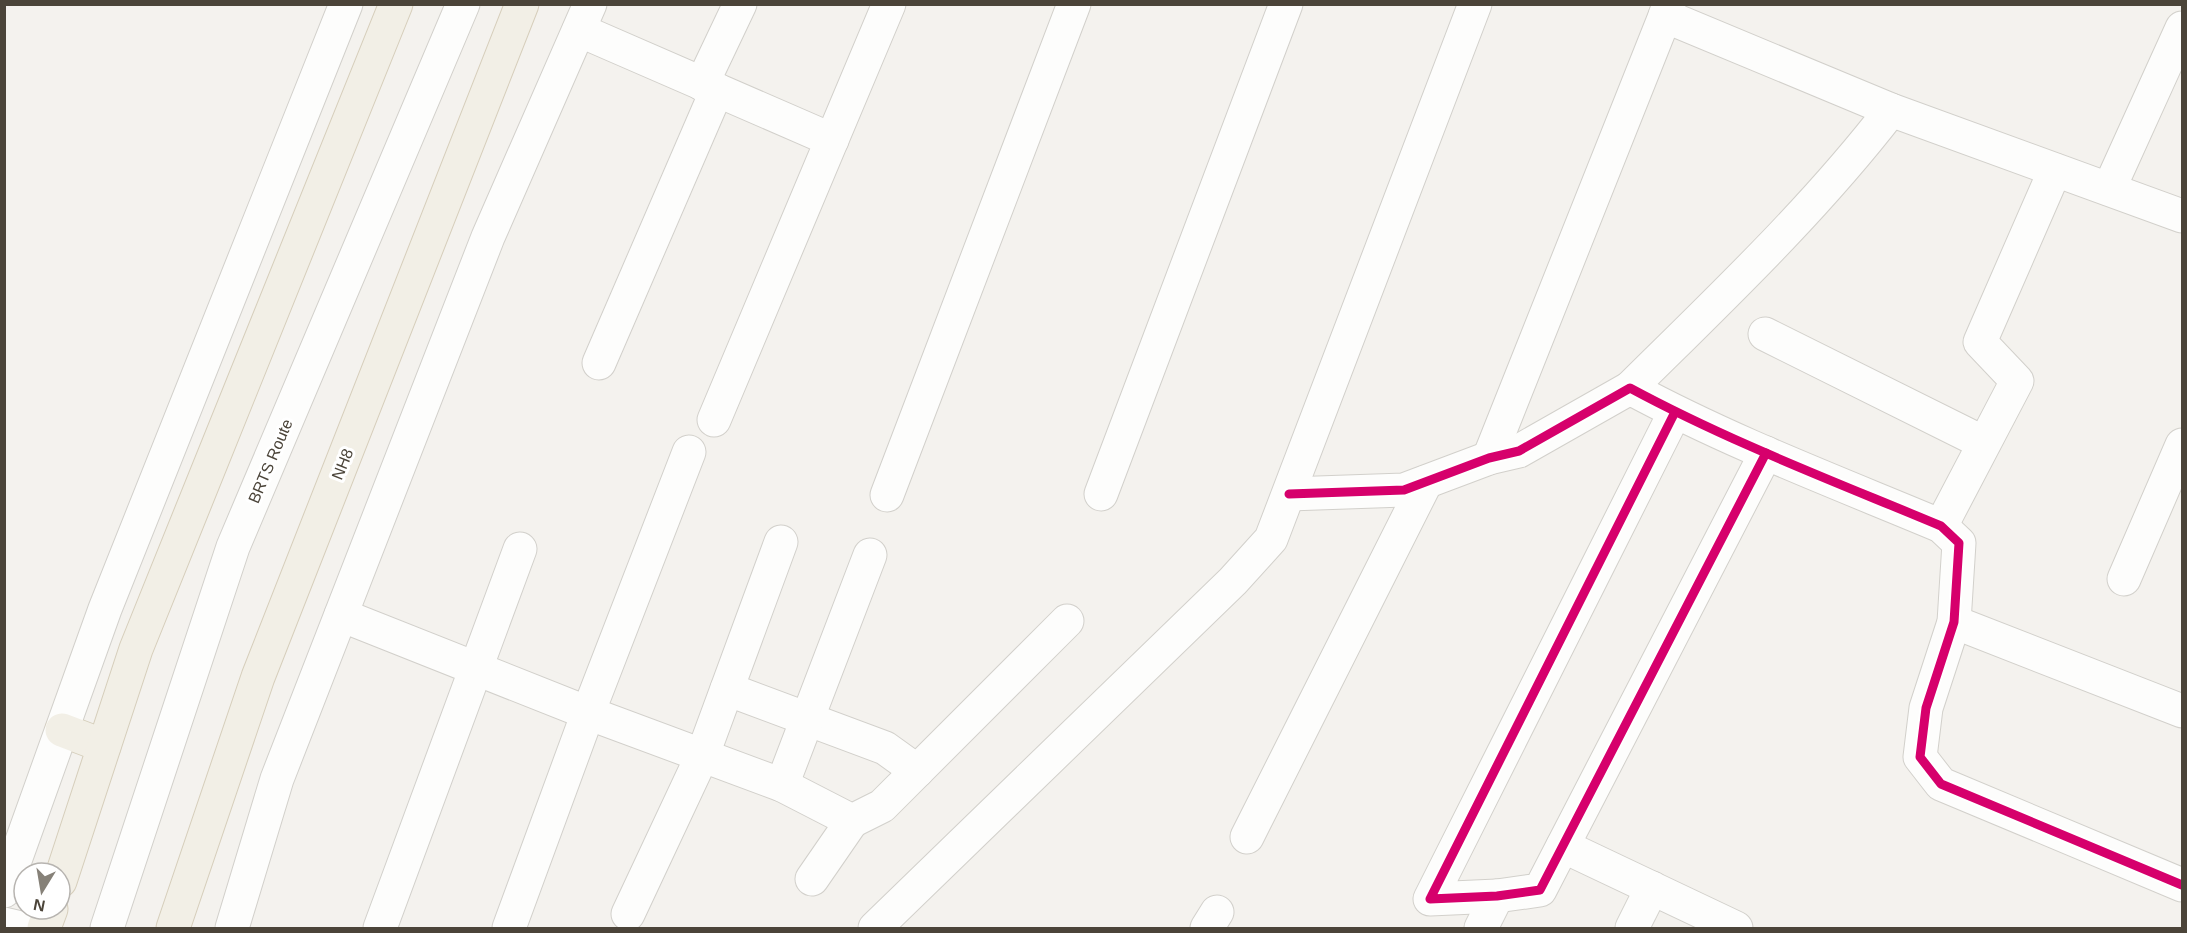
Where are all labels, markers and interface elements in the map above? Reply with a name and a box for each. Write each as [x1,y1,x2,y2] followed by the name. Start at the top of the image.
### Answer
[245,417,296,506] street label: BRTS Route
[329,446,356,482] street label: NH8
[12,861,72,921] north arrow
[32,896,47,915] text: N

